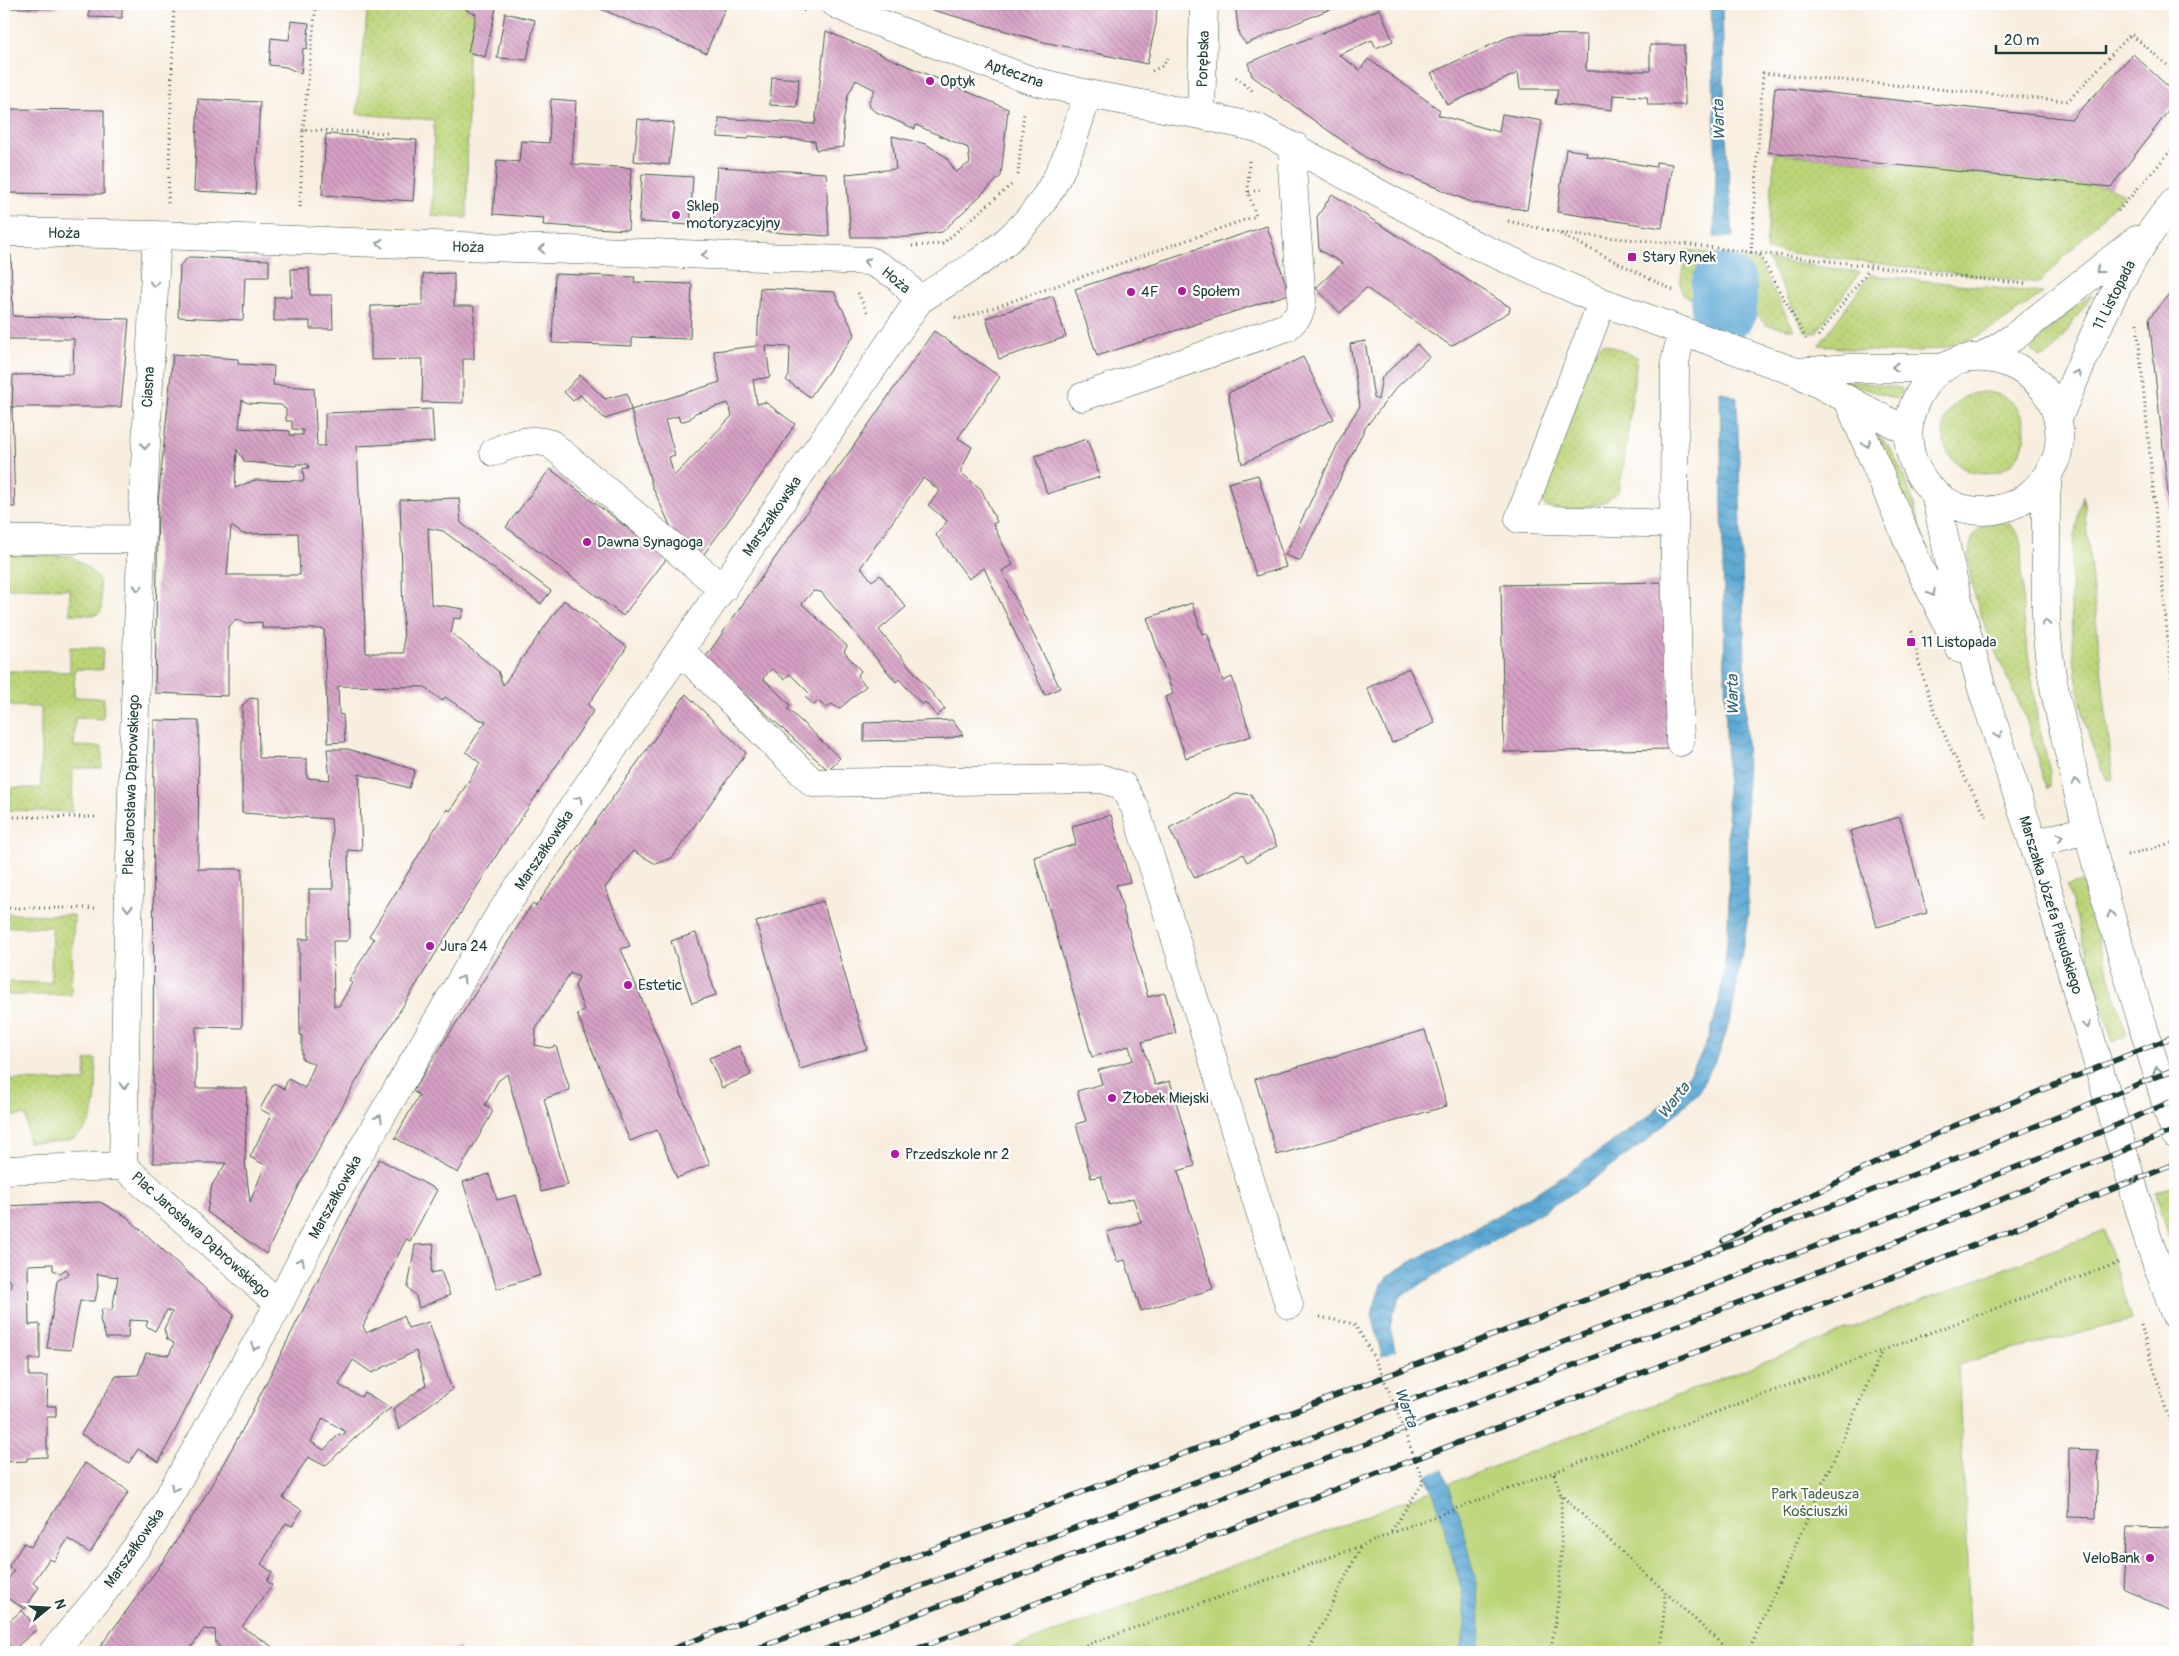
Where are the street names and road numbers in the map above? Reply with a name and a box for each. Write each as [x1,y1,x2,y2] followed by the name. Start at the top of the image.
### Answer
[1193,30,1214,88] street label: Porębska
[982,55,1046,92] street label: Apteczna
[48,224,80,243] street label: Hoża
[451,237,484,258] street label: Hoża
[2089,257,2140,333] street label: 11 Listopada
[877,263,914,298] street label: Hoża
[138,366,159,408] street label: Ciasna
[739,473,806,560] street label: Marszałkowska
[119,694,144,876] street label: Plac Jarosława Dąbrowskiego
[511,807,578,894] street label: Marszałkowska
[2014,814,2087,997] street label: Marszałka Józefa Piłsudskiego
[305,1152,366,1242] street label: Marszałkowska
[127,1168,274,1303] street label: Plac Jarosława Dąbrowskiego
[100,1505,169,1592] street label: Marszałkowska

